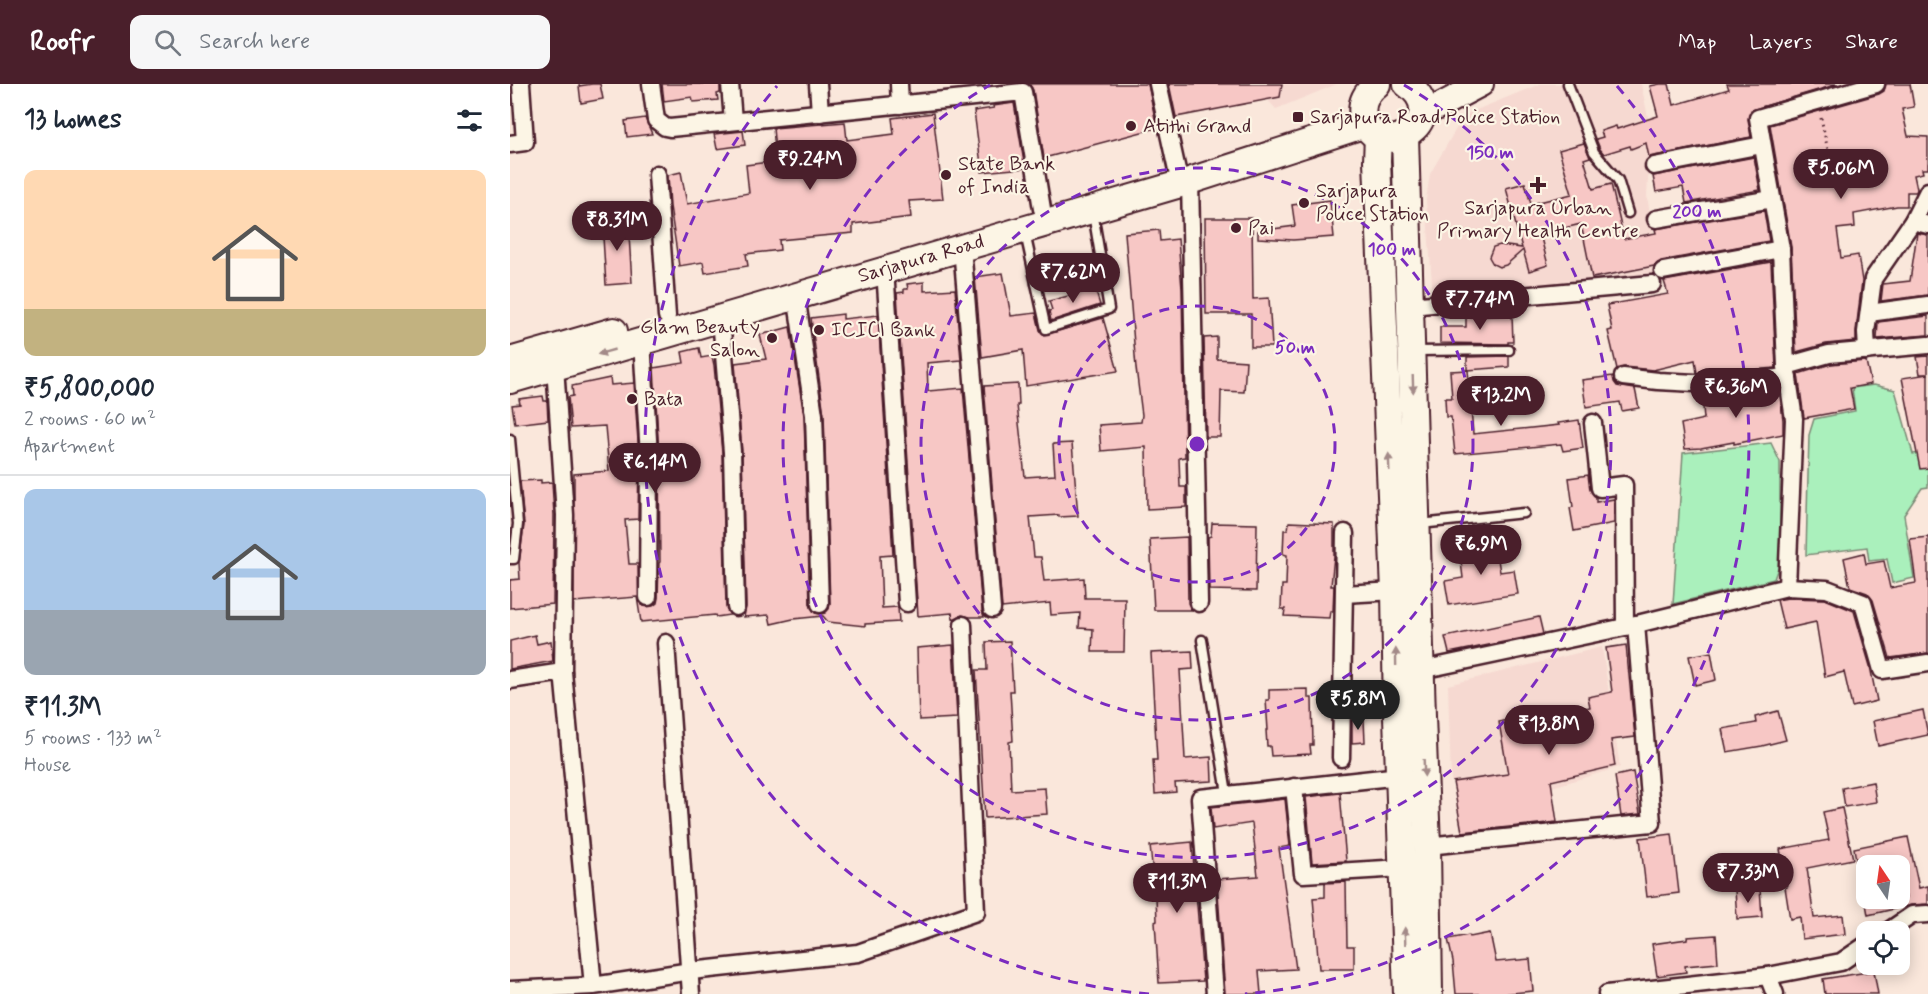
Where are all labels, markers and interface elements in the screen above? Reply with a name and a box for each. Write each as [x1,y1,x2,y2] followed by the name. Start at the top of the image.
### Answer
[130,15,550,69] search box
[30,24,94,61] text: Roofr
[151,26,184,59] icon: search
[199,28,310,56] text: Search here
[1678,28,1716,56] text: Map
[1749,28,1812,56] text: Layers
[1845,28,1898,56] text: Share
[24,103,122,137] text: 13 homes
[453,104,486,137] icon: filters
[1310,104,1560,131] place label: Sarjapura Road Police Station
[1291,110,1305,124] marker: Sarjapura Road Police Station
[1143,113,1251,140] place label: Atithi Grand
[1124,119,1138,133] marker: Atithi Grand
[761,140,859,191] pin: ₹9.24M
[1466,141,1514,165] text: 150 m
[778,146,842,173] text: ₹9.24M
[1792,149,1890,200] pin: ₹5.06M
[958,151,1055,201] place label: State Bank of India
[1807,155,1875,182] text: ₹5.06M
[939,168,953,182] marker: State Bank of India
[1529,176,1547,194] marker: Sarjapura Urban Primary Health Centre
[1316,178,1429,228] place label: Sarjapura Police Station
[1437,195,1639,245] place label: Sarjapura Urban Primary Health Centre
[1297,196,1311,210] marker: Sarjapura Police Station
[1672,200,1722,224] text: 200 m
[568,201,666,252] pin: ₹8.31M
[586,207,648,234] text: ₹8.31M
[201,209,309,317] icon: home
[1248,215,1274,242] place label: Pai
[1229,221,1243,235] marker: Pai
[855,228,987,290] street label: Sarjapura Road
[1368,238,1416,262] text: 100 m
[1024,253,1122,304] pin: ₹7.62M
[1040,259,1106,286] text: ₹7.62M
[1431,280,1529,331] pin: ₹7.74M
[1445,286,1515,313] text: ₹7.74M
[640,314,760,364] place label: Glam Beauty Salon
[831,317,935,344] place label: ICICI Bank
[812,323,826,337] marker: ICICI Bank
[765,331,779,345] marker: Glam Beauty Salon
[1275,336,1315,360] text: 50 m
[596,348,614,357] one-way arrow
[1687,368,1785,419] pin: ₹6.36M
[24,372,155,406] text: ₹5,800,000
[1408,374,1417,393] one-way arrow
[1704,374,1768,401] text: ₹6.36M
[1452,376,1550,427] pin: ₹13.2M
[1471,382,1531,409] text: ₹13.2M
[644,386,683,413] place label: Bata
[625,392,639,406] marker: Bata
[24,406,156,433] text: 2 rooms · 60 m²
[24,433,115,460] text: Apartment
[1187,434,1207,454] centre of rings
[606,443,704,494] pin: ₹6.14M
[623,449,687,476] text: ₹6.14M
[1385,452,1394,471] one-way arrow
[1439,525,1523,576] pin: ₹6.9M
[201,528,309,636] icon: home
[1454,531,1508,558] text: ₹6.9M
[1391,647,1401,666] one-way arrow
[1316,680,1400,731] pin: ₹5.8M
[1330,686,1386,713] text: ₹5.8M
[24,691,102,725] text: ₹11.3M
[1500,705,1598,756] pin: ₹13.8M
[1518,711,1580,738] text: ₹13.8M
[24,725,162,752] text: 5 rooms · 133 m²
[24,752,71,779] text: House
[1419,758,1428,777] one-way arrow
[1699,853,1797,904] pin: ₹7.33M
[1856,855,1910,909] north arrow
[1856,855,1910,975] map controls
[1717,859,1779,886] text: ₹7.33M
[1128,863,1226,914] pin: ₹11.3M
[1147,869,1207,896] text: ₹11.3M
[1856,921,1910,975] button: locate
[1401,926,1410,945] one-way arrow

